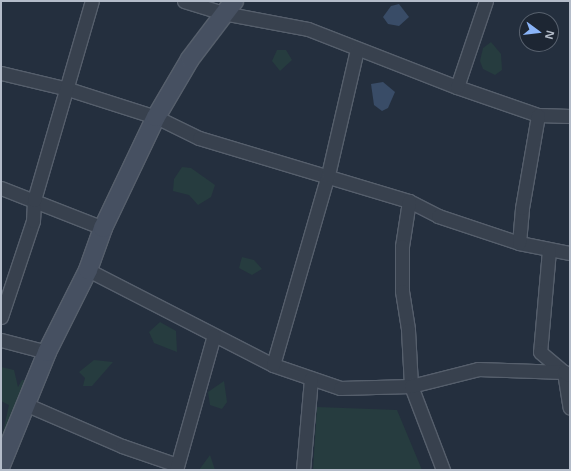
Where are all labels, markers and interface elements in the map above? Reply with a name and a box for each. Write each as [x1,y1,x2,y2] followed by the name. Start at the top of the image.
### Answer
[519,12,559,52] north arrow
[542,29,559,41] text: N

